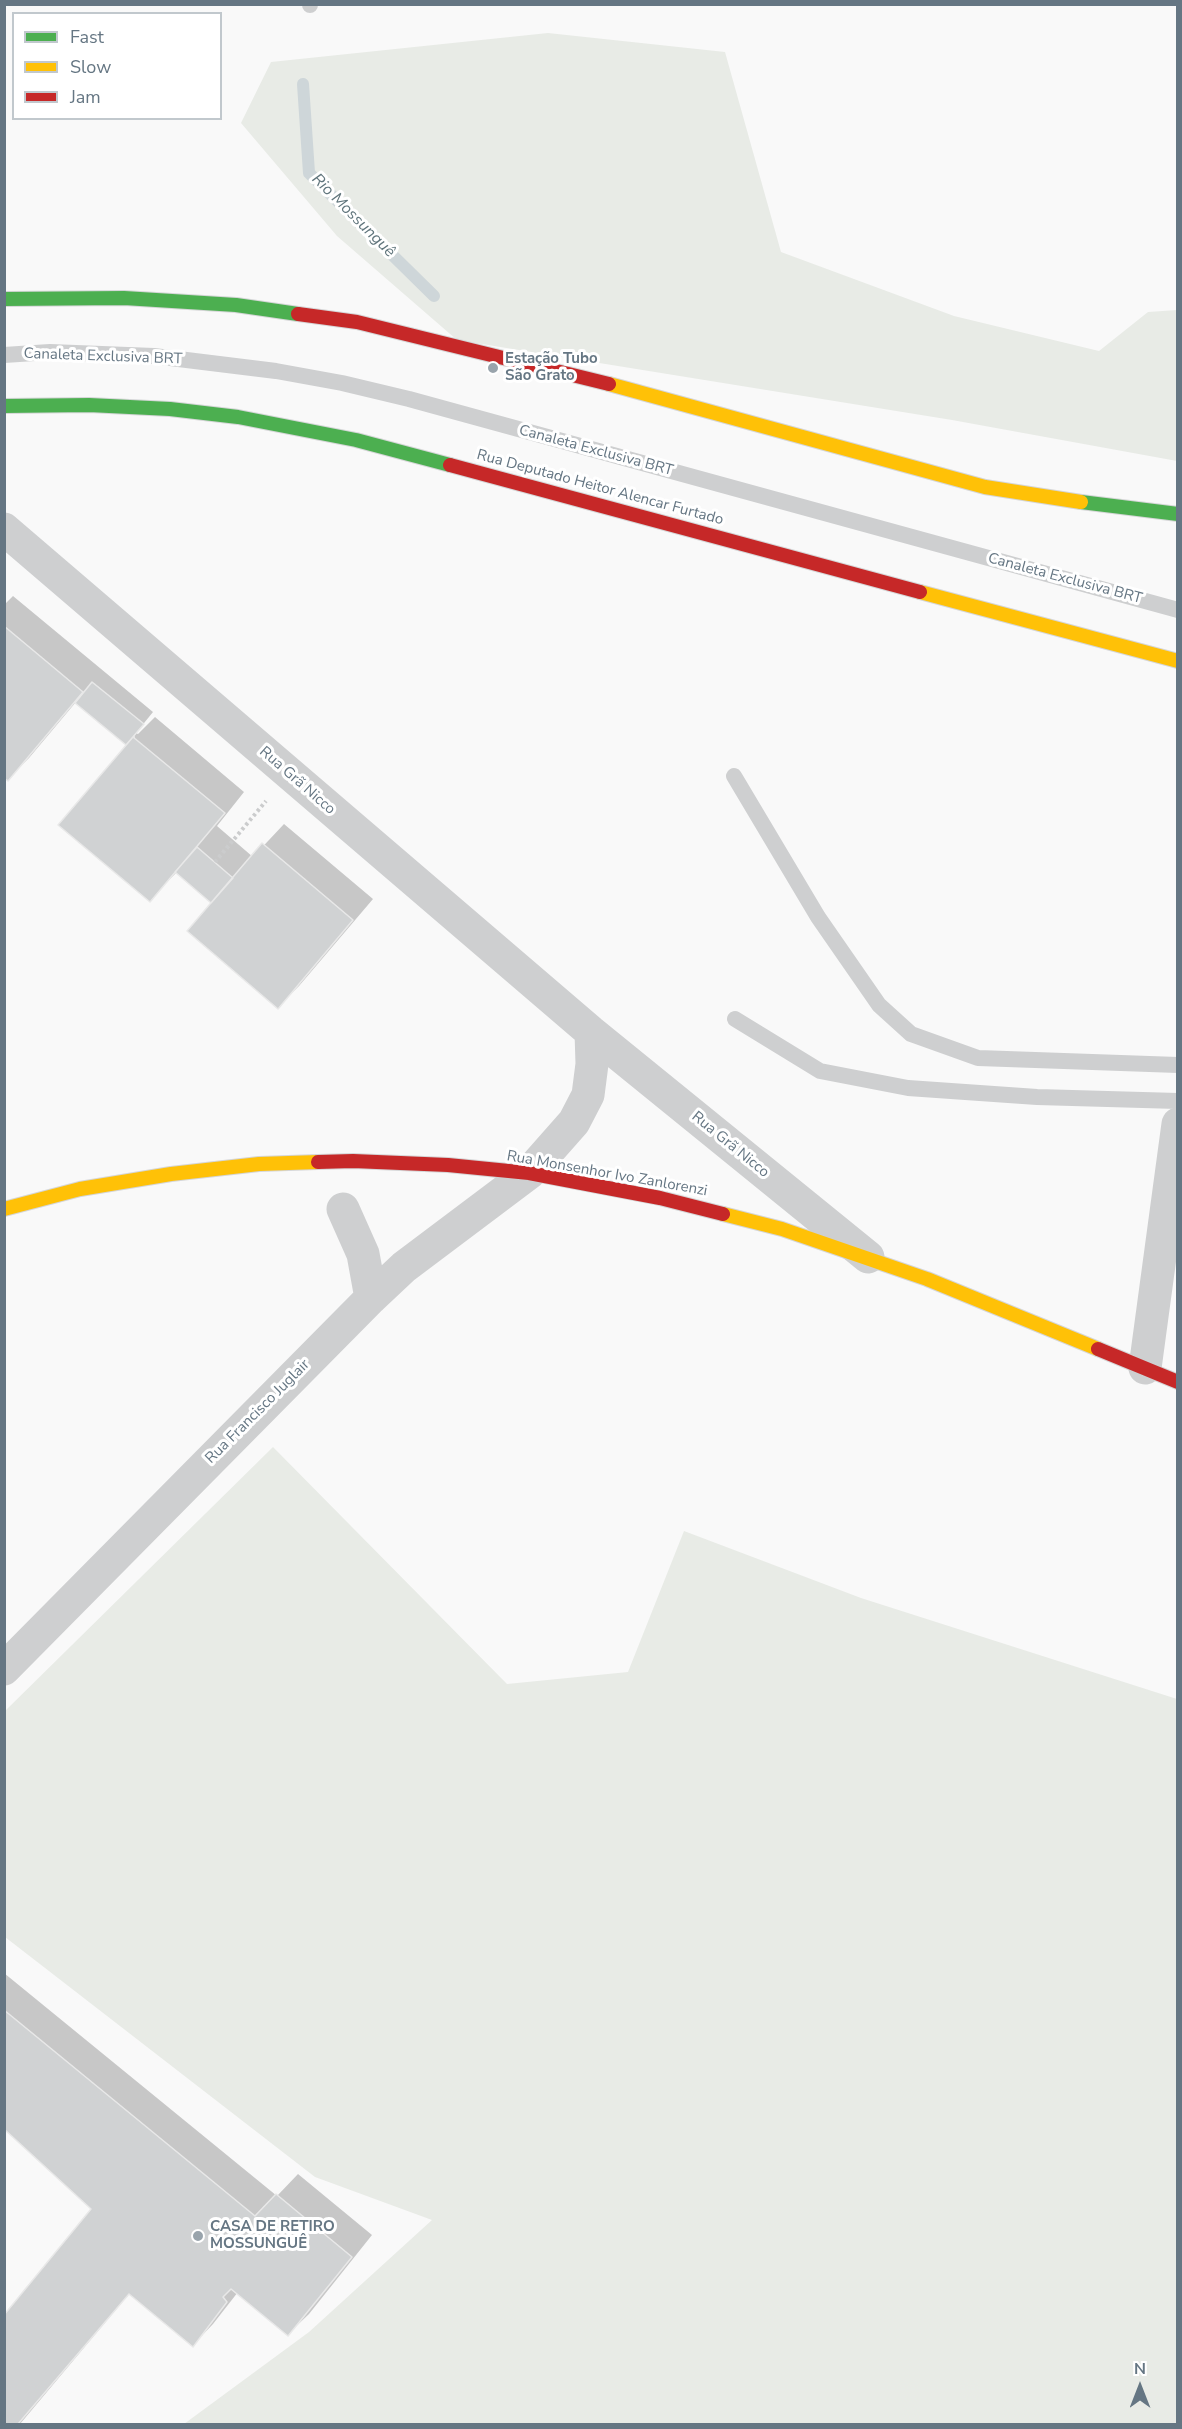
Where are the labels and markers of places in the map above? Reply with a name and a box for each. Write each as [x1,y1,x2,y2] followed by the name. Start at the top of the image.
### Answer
[505,350,598,385] place label: Estação Tubo São Grato
[486,361,500,375] marker: Estação Tubo São Grato
[210,2218,335,2253] place label: CASA DE RETIRO MOSSUNGUÊ
[191,2229,205,2243] marker: CASA DE RETIRO MOSSUNGUÊ

